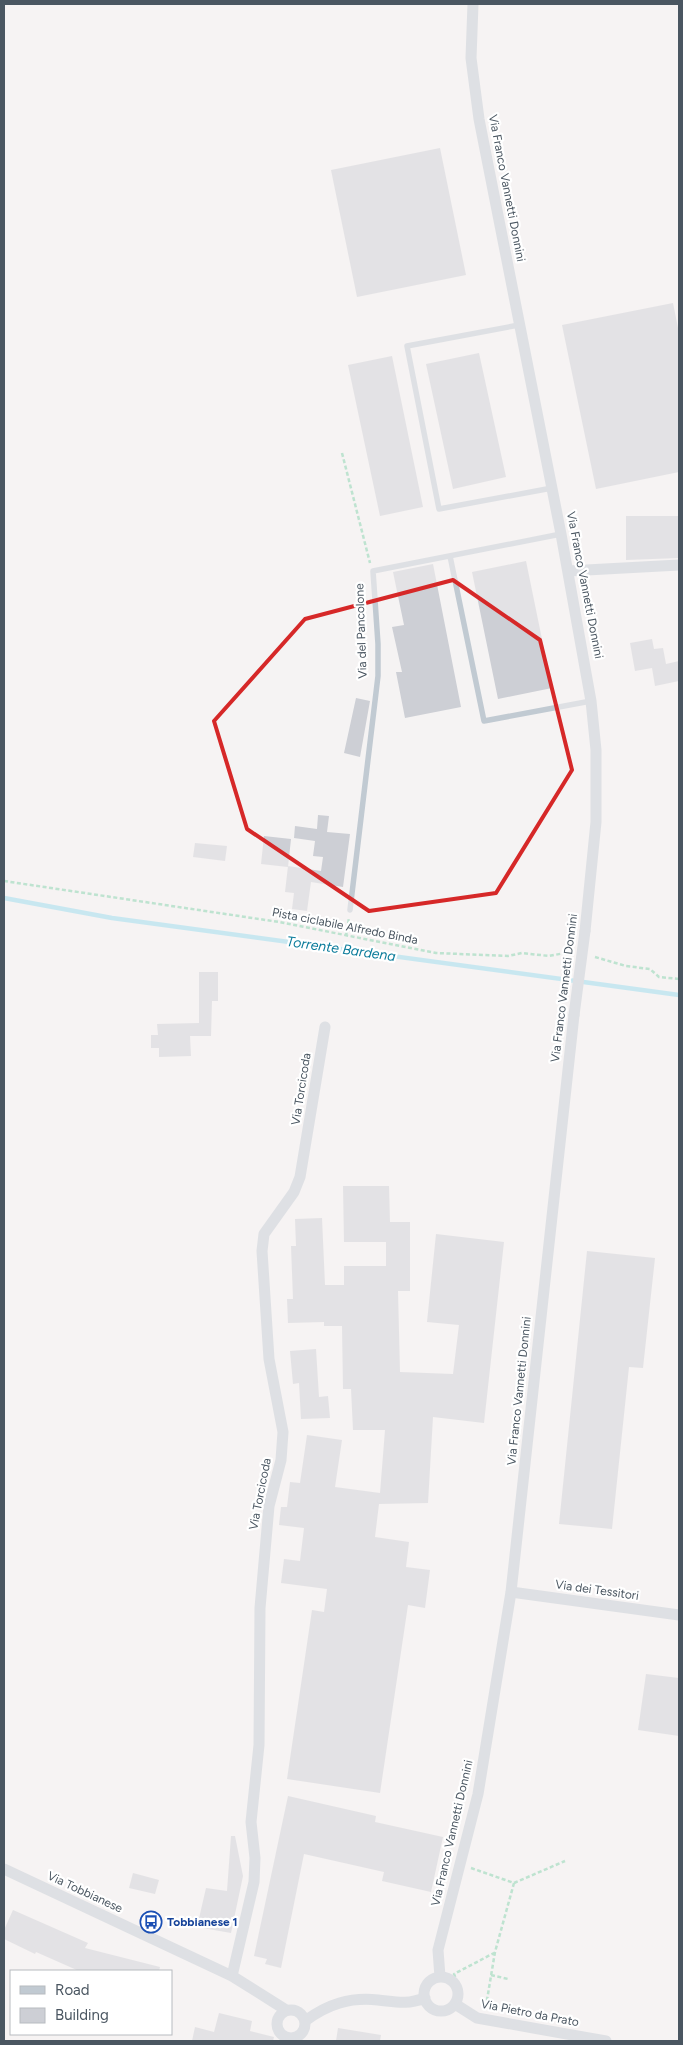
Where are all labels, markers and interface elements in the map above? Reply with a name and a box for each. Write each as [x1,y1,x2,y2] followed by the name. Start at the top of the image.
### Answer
[486,113,528,263] street label: Via Franco Vannetti Donnini
[564,510,606,660] street label: Via Franco Vannetti Donnini
[352,583,370,679] street label: Via del Pancolone
[271,905,419,947] street label: Pista ciclabile Alfredo Binda
[548,913,580,1063] street label: Via Franco Vannetti Donnini
[285,933,397,965] water label: Torrente Bardena
[288,1052,314,1126] street label: Via Torcicoda
[504,1316,534,1466] street label: Via Franco Vannetti Donnini
[246,1457,274,1531] street label: Via Torcicoda
[554,1577,640,1603] street label: Via dei Tessitori
[428,1759,476,1907] street label: Via Franco Vannetti Donnini
[45,1868,125,1916] street label: Via Tobbianese
[139,1910,163,1934] bus stop icon: Tobbianese 1
[167,1915,238,1929] place label: Tobbianese 1
[10,1970,172,2035] legend
[55,1981,90,1999] text: Road
[480,1997,580,2029] street label: Via Pietro da Prato
[55,2006,109,2024] text: Building

